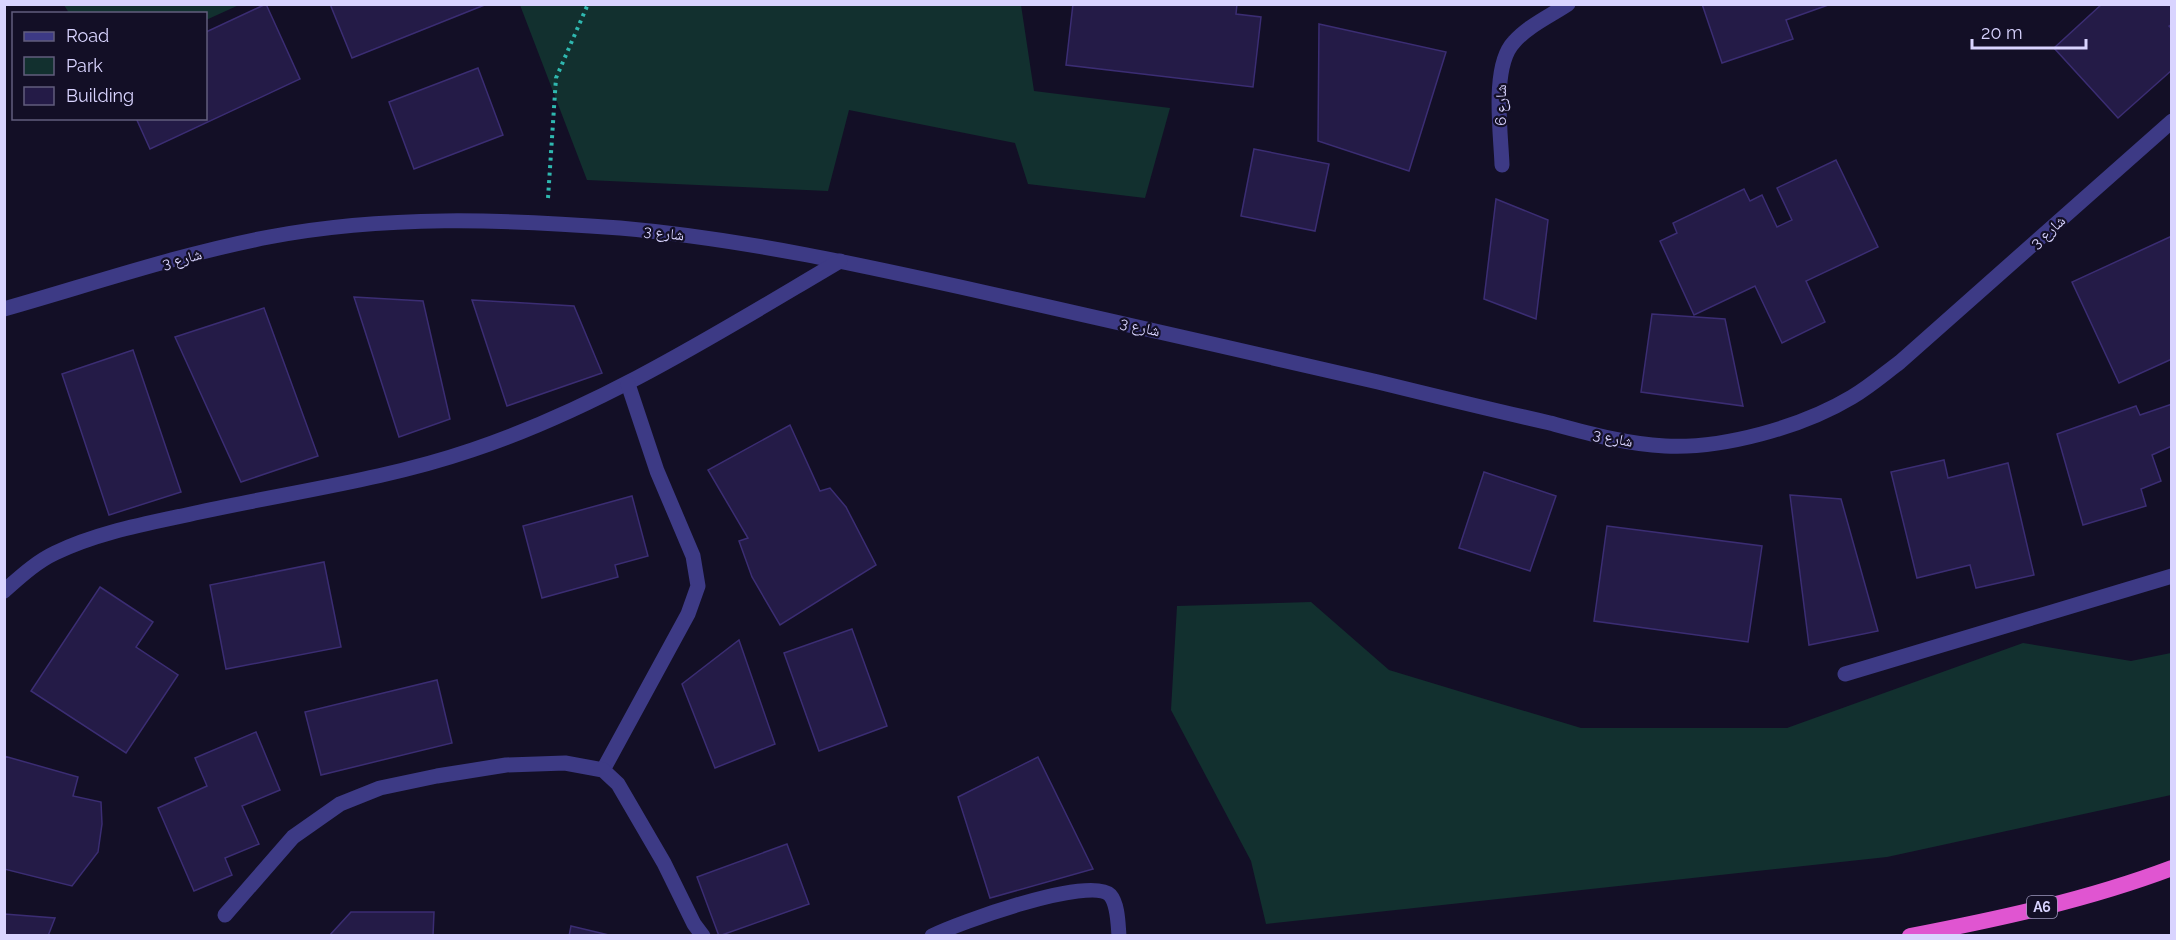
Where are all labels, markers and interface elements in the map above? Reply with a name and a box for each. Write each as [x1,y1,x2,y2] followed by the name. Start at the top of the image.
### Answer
[12,12,207,120] legend
[1972,12,2086,50] scale bar
[1981,22,2023,43] text: 20 m
[66,25,109,46] text: Road
[66,55,103,76] text: Park
[1492,84,1511,126] street label: شارع 6
[66,85,134,106] text: Building
[2027,212,2070,253] street label: شارع 3
[643,222,685,245] street label: شارع 3
[160,245,204,274] street label: شارع 3
[1118,314,1162,341] street label: شارع 3
[1591,425,1635,452] street label: شارع 3
[2027,896,2057,918] road number: A6

